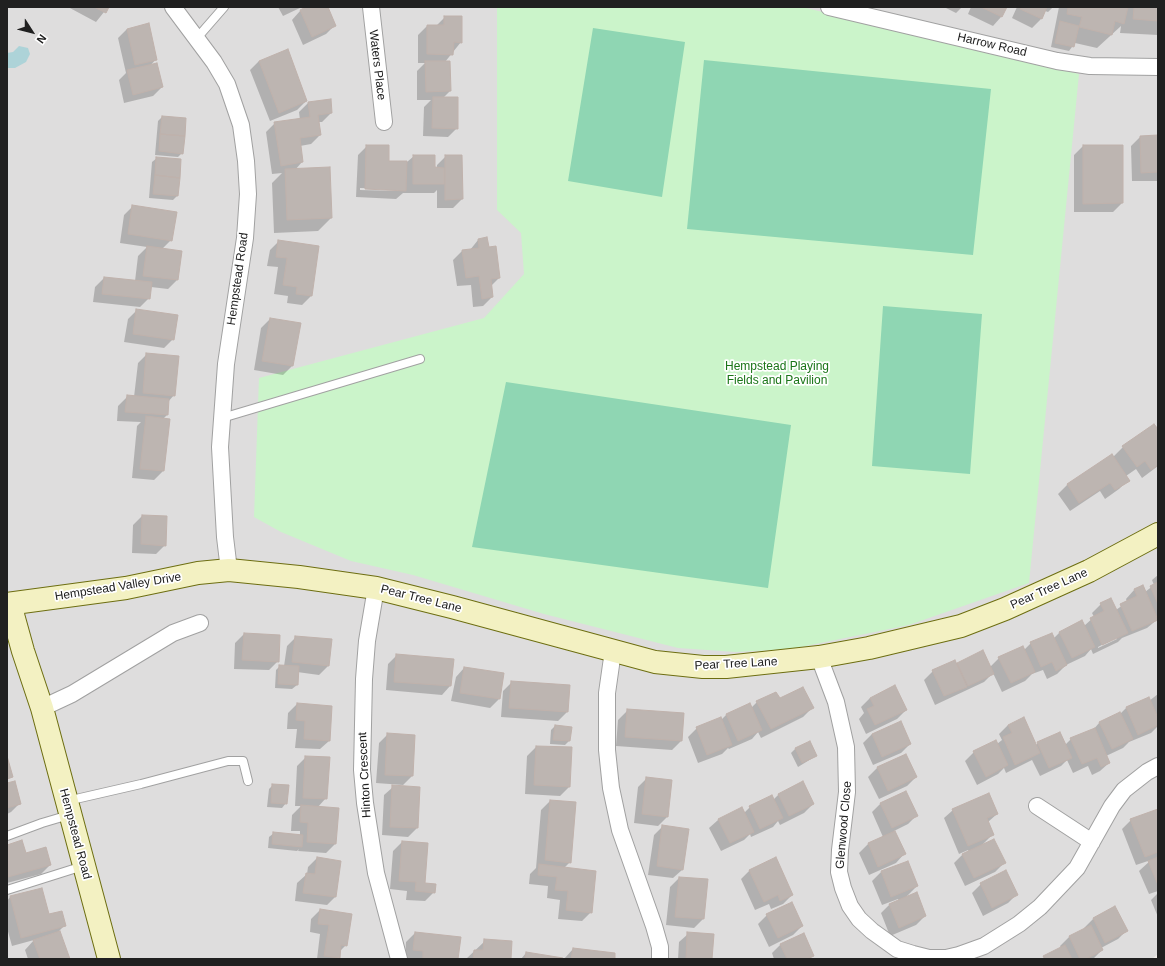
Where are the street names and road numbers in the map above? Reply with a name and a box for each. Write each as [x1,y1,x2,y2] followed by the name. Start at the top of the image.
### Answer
[366,29,388,101] street label: Waters Place
[956,30,1028,60] street label: Harrow Road
[224,232,252,326] street label: Hempstead Road
[1008,566,1090,612] street label: Pear Tree Lane
[54,570,182,604] street label: Hempstead Valley Drive
[379,582,463,616] street label: Pear Tree Lane
[694,655,778,673] street label: Pear Tree Lane
[356,732,374,818] street label: Hinton Crescent
[833,781,855,869] street label: Glenwood Close
[56,787,94,881] street label: Hempstead Road

